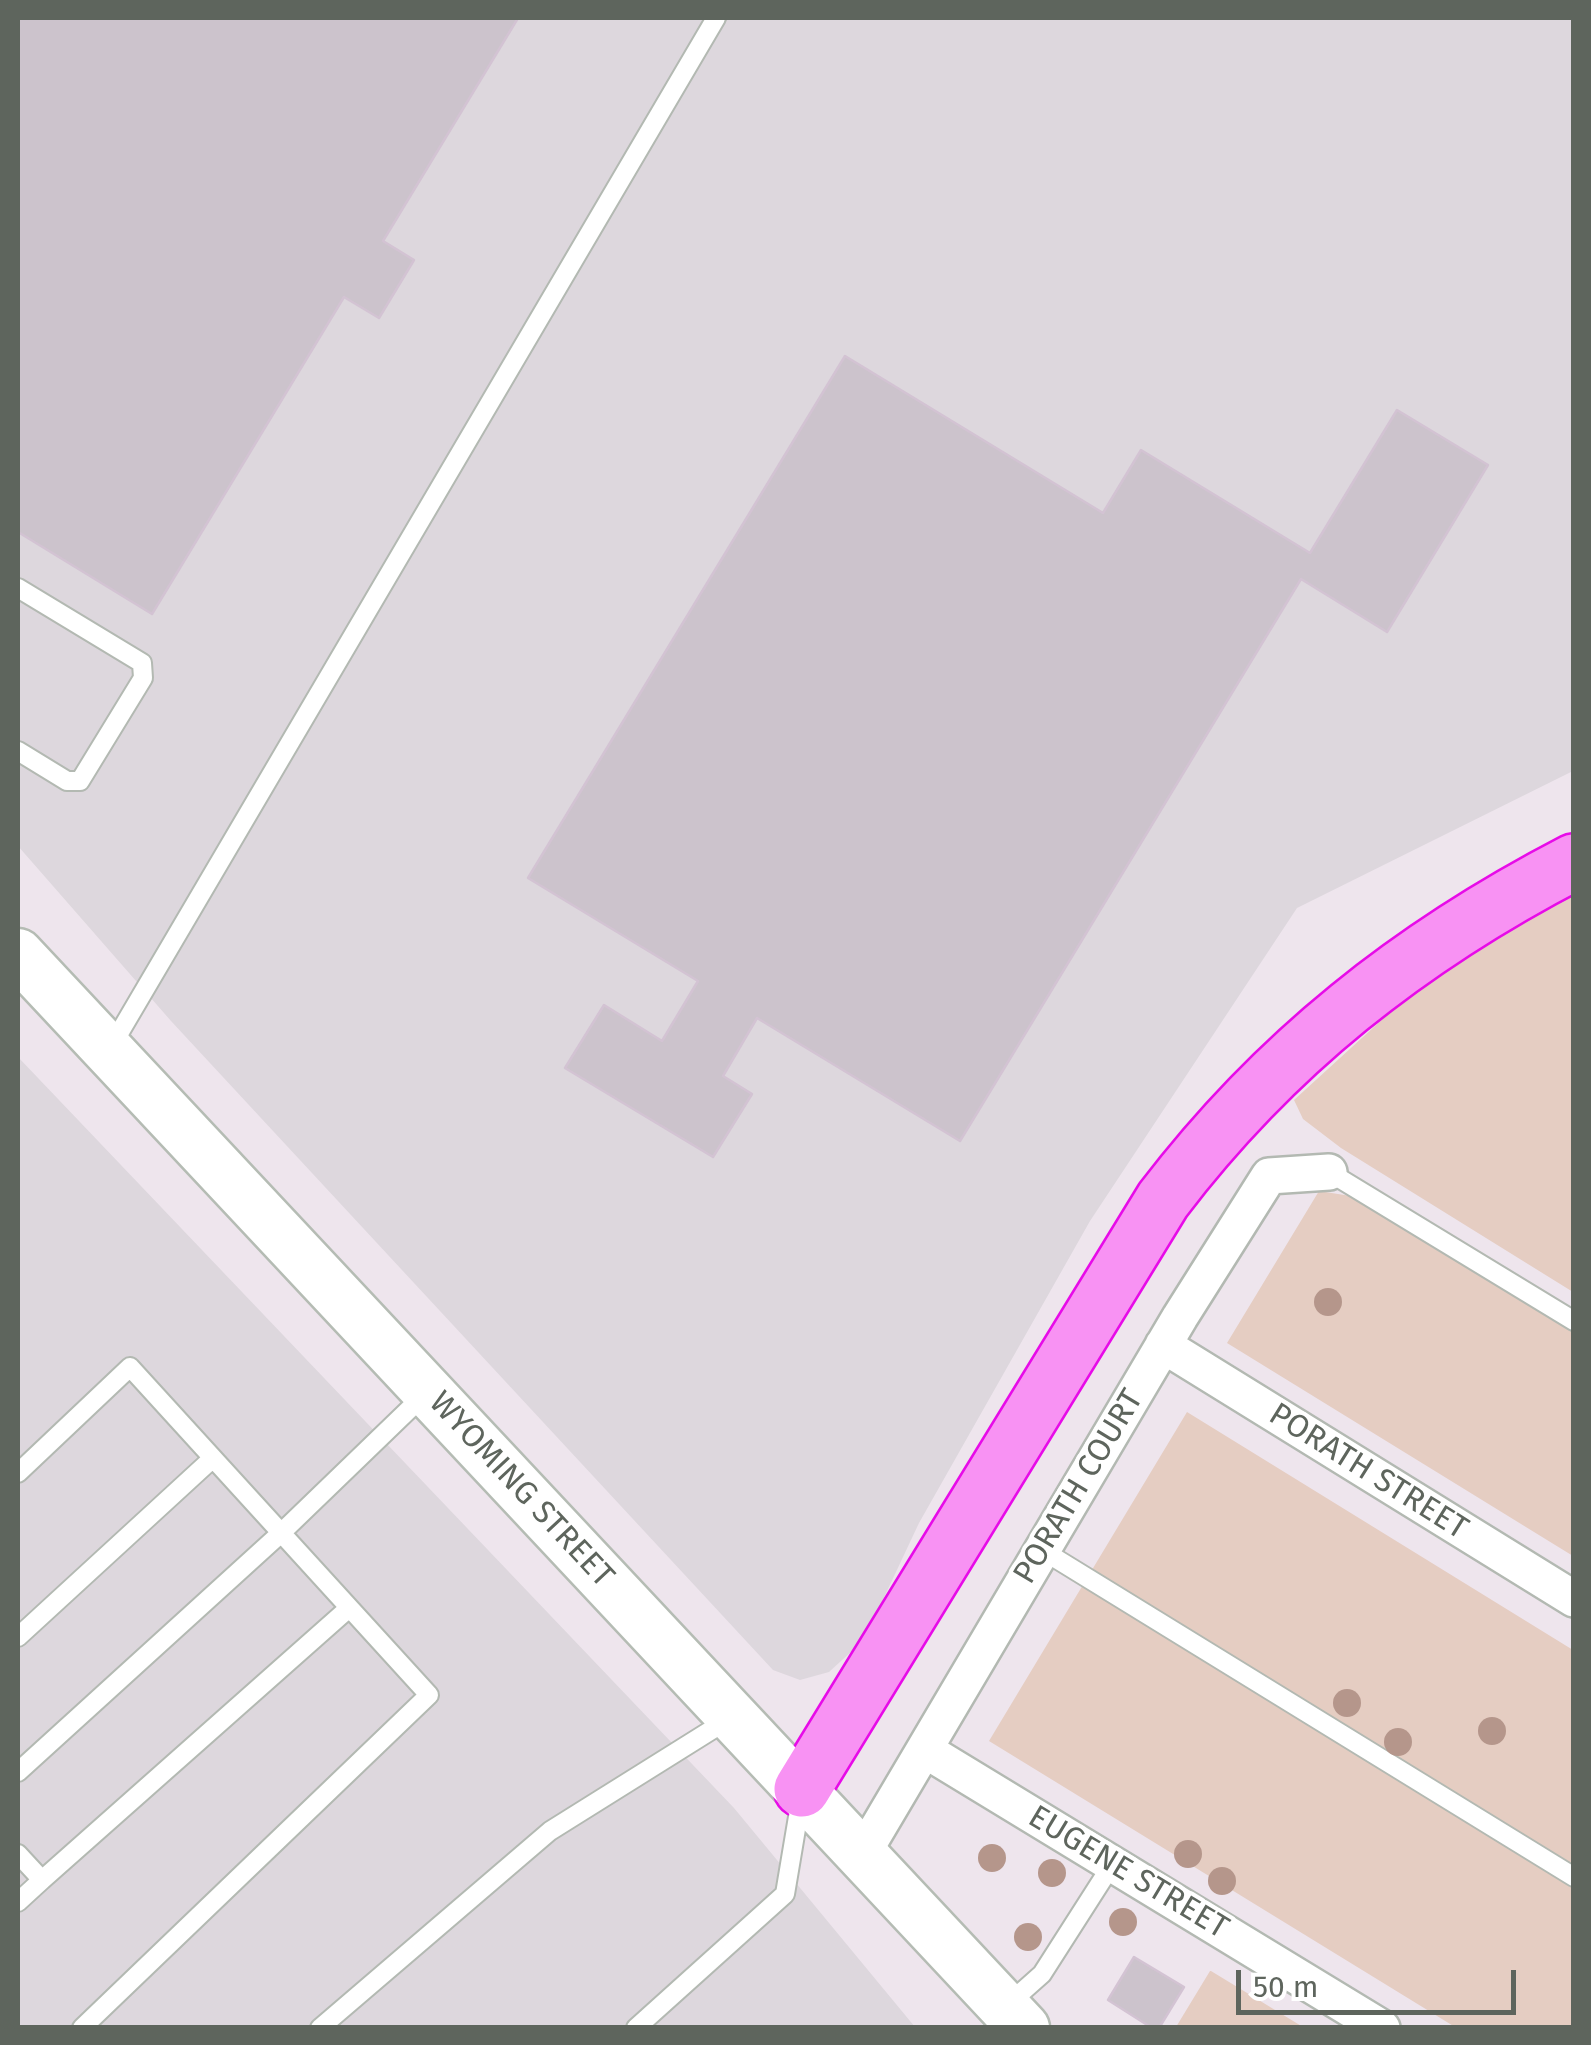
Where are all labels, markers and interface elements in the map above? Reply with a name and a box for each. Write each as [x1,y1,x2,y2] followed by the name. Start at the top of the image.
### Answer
[1006,1383,1152,1591] street label: PORATH COURT
[421,1384,621,1596] street label: WYOMING STREET
[1262,1396,1474,1548] street label: PORATH STREET
[1021,1798,1235,1948] street label: EUGENE STREET
[1241,1950,1521,2012] scale bar
[1253,1969,1318,2005] text: 50 m

